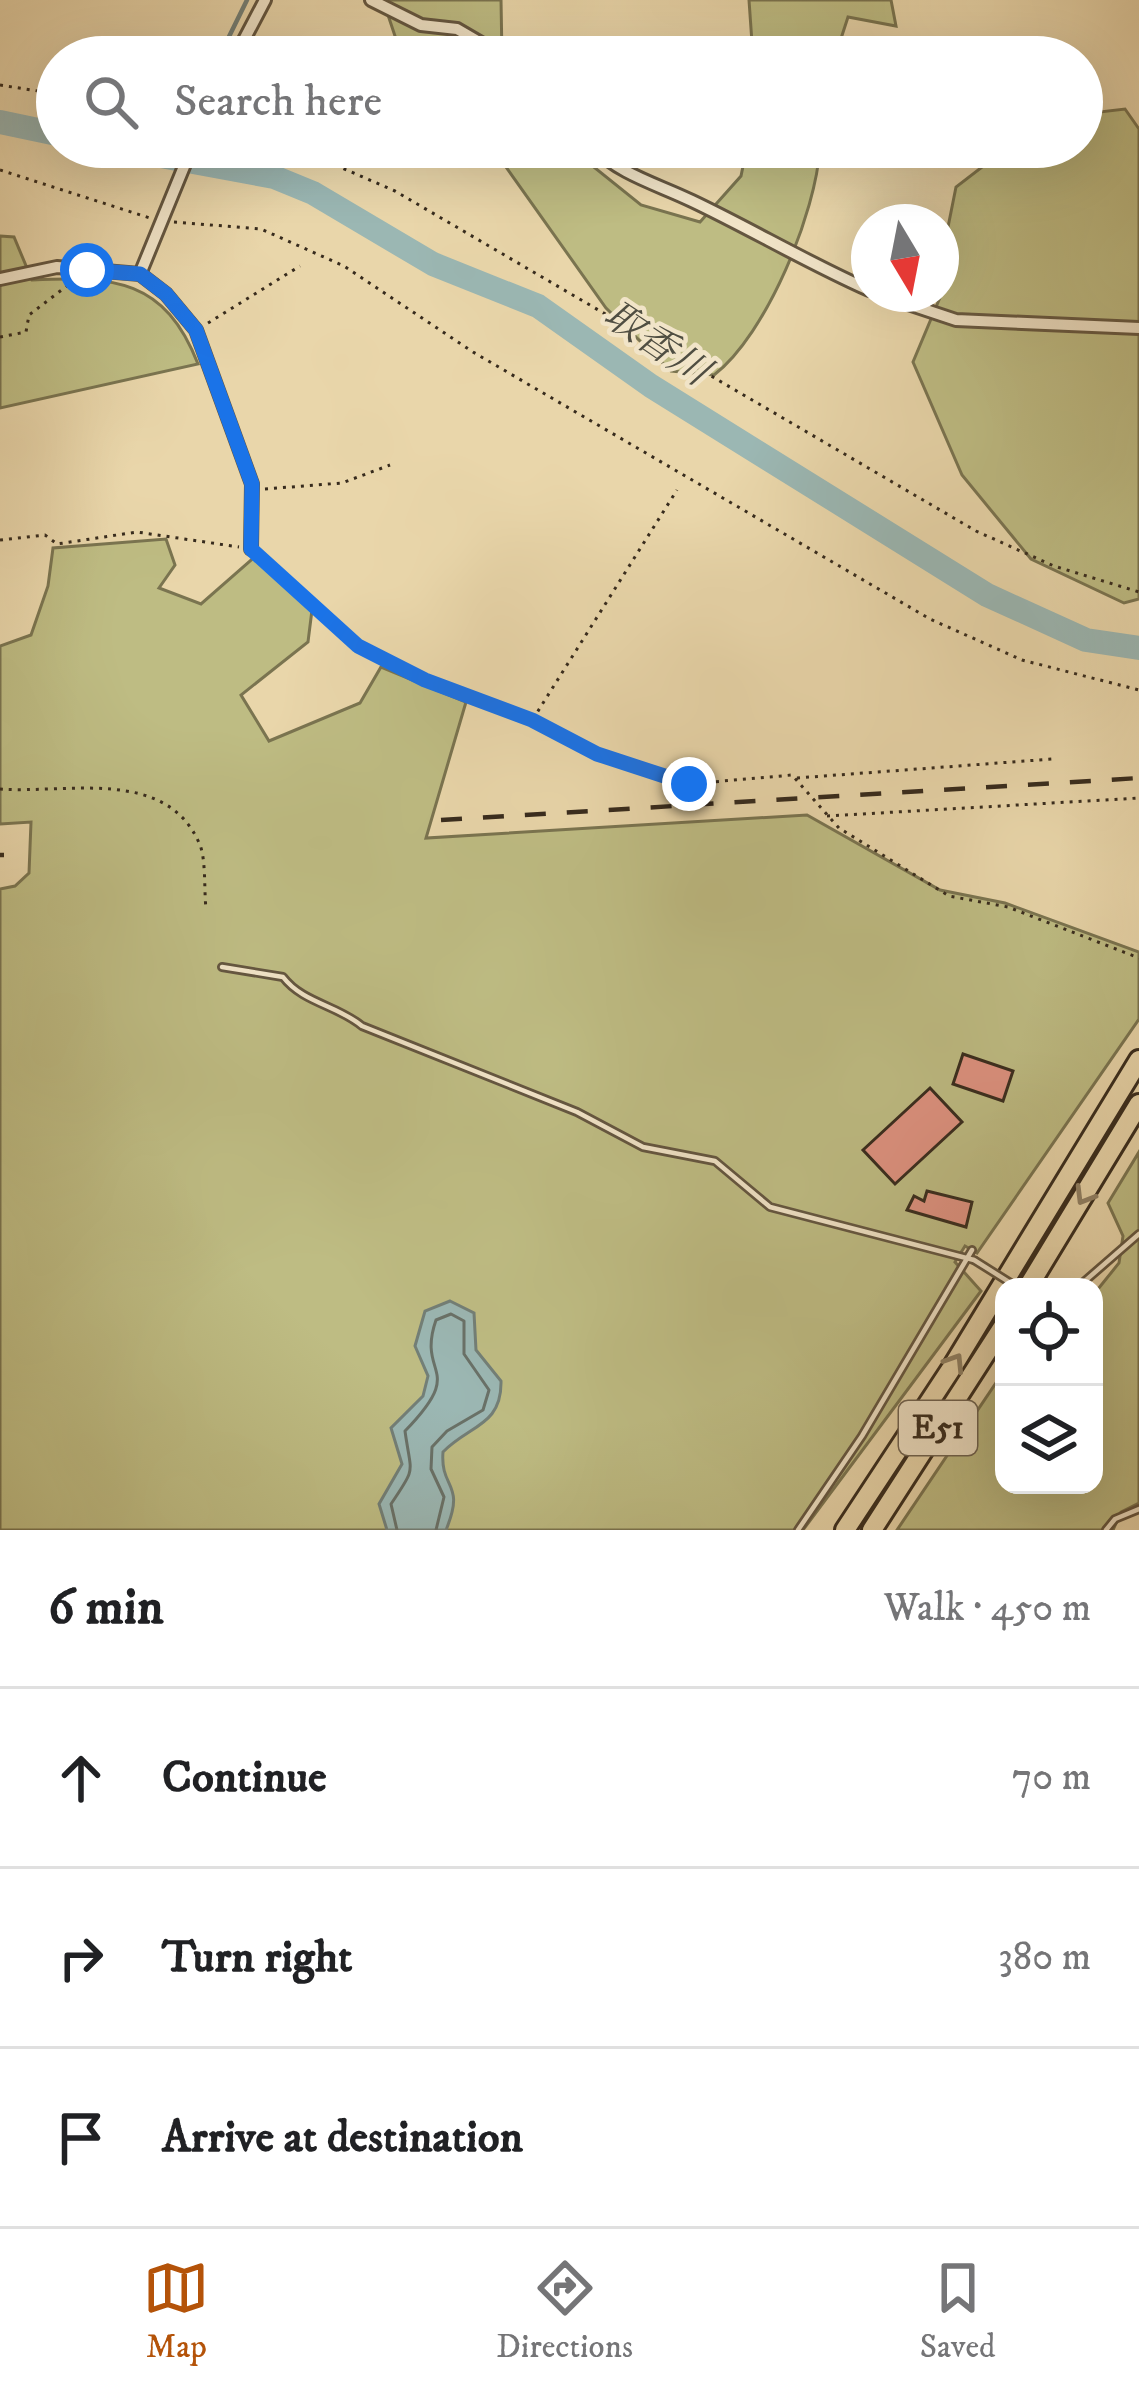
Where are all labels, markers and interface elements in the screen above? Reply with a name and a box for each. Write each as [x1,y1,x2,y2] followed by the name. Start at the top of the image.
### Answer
[36,36,1103,168] search box
[78,69,144,135] icon: search
[174,74,382,130] text: Search here
[851,204,959,312] north arrow
[60,243,114,297] route start
[594,291,722,399] water label: 取香川
[662,757,716,811] route end
[1075,1183,1098,1204] one-way arrow
[995,1278,1103,1494] map controls
[995,1278,1103,1386] button: locate
[941,1353,963,1375] one-way arrow
[995,1386,1103,1494] button: layers
[899,1401,977,1455] road number: E51
[48,1576,164,1640] text: 6 min
[884,1584,1091,1633] text: Walk · 450 m
[48,1745,114,1811] icon: ahead
[162,1750,327,1806] text: Continue
[1012,1753,1091,1802] text: 70 m
[48,1925,114,1991] icon: right
[162,1930,352,1986] text: Turn right
[998,1933,1091,1982] text: 380 m
[48,2105,114,2171] icon: arrive
[162,2110,523,2166] text: Arrive at destination
[143,2255,209,2368] tab: Map
[496,2255,633,2368] tab: Directions
[920,2255,996,2368] tab: Saved

